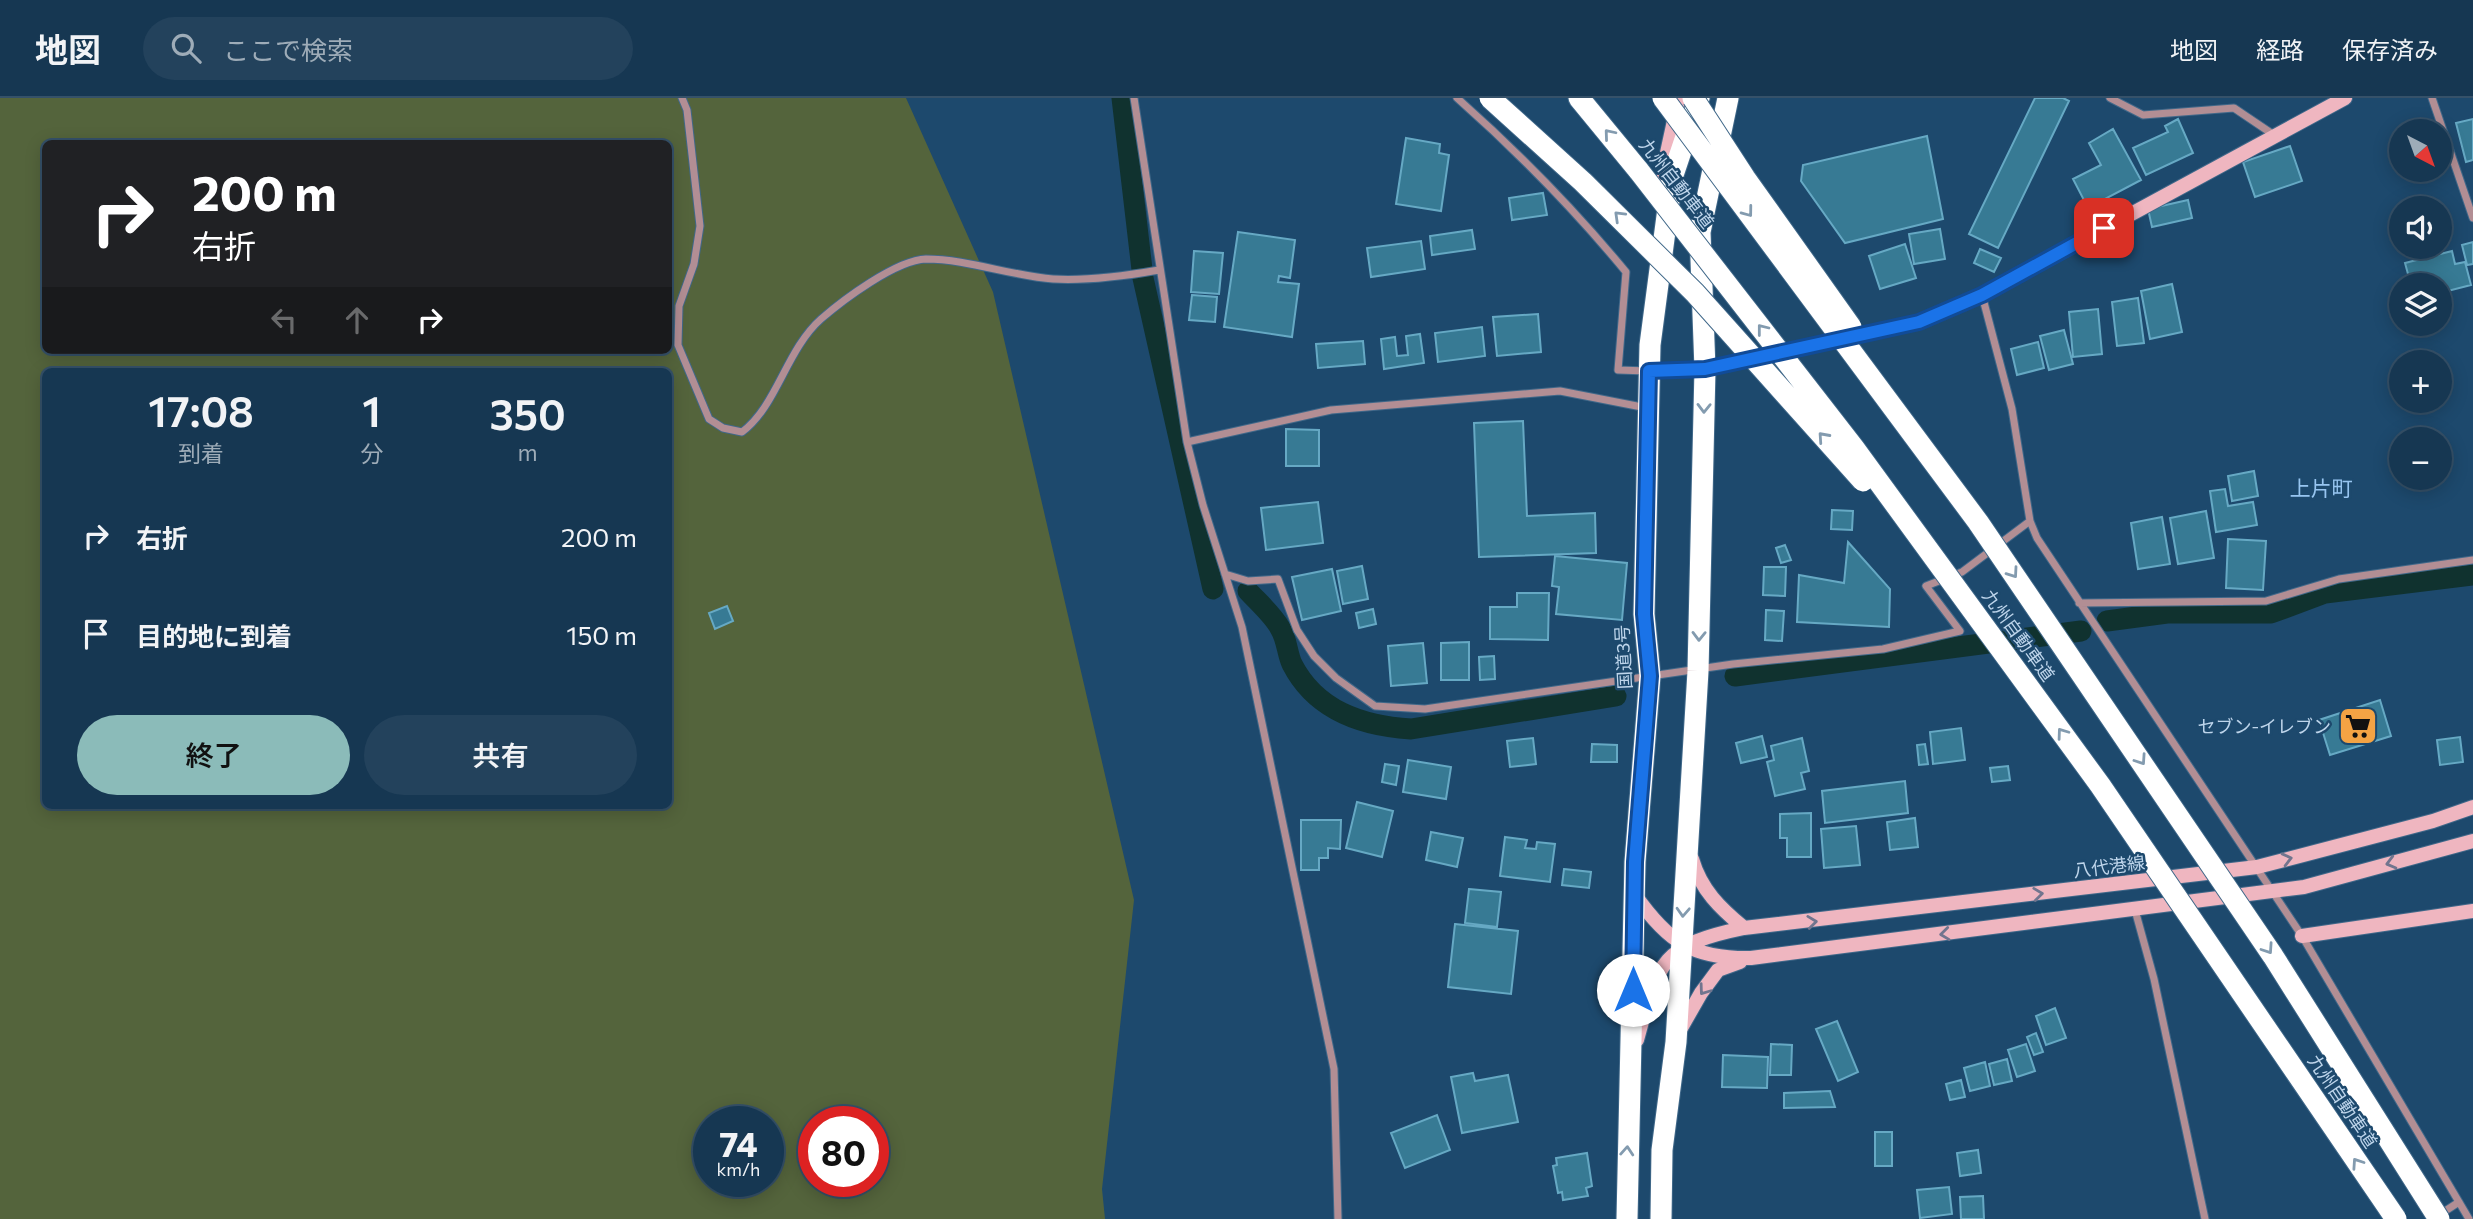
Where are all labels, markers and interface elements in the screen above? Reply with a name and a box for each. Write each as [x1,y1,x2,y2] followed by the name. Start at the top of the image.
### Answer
[143,17,633,80] search box
[35,28,101,69] text: 地図
[167,29,205,67] icon: search
[223,34,353,65] text: ここで検索
[2170,35,2218,64] text: 地図
[2256,35,2304,64] text: 経路
[2342,35,2438,64] text: 保存済み
[2389,119,2452,182] north arrow
[2389,119,2452,490] map controls
[1605,130,1617,143] one-way arrow
[1635,134,1719,232] street label: 九州自動車道
[192,161,337,221] text: 200 m
[77,168,168,259] icon: right
[2389,196,2452,259] button: sound
[2074,198,2134,258] pin
[1739,204,1752,217] one-way arrow
[2085,209,2123,247] icon: arrive
[1614,212,1627,224] one-way arrow
[192,225,256,265] text: 右折
[2389,273,2452,336] button: layers
[265,301,303,339] icon: left
[338,301,376,339] icon: ahead
[411,301,449,339] icon: right
[1757,324,1770,337] one-way arrow
[2389,350,2452,413] button: +
[148,384,254,436] text: 17:08
[362,384,381,436] text: 1
[489,387,566,439] text: 350
[1696,403,1712,414] one-way arrow
[2389,427,2452,490] button: −
[1819,432,1831,445] one-way arrow
[518,438,538,466] text: m
[178,439,224,467] text: 到着
[360,439,383,467] text: 分
[2290,475,2353,500] district label: 上片町
[77,517,115,555] icon: right
[561,521,637,552] text: 200 m
[136,522,188,553] text: 右折
[2005,565,2017,578] one-way arrow
[1978,585,2060,685] street label: 九州自動車道
[77,615,115,653] icon: arrive
[566,619,637,650] text: 150 m
[136,620,292,651] text: 目的地に到着
[1610,624,1636,690] street label: 国道3号
[1691,631,1707,641] one-way arrow
[2337,705,2379,747] supermarket icon: セブン-イレブン
[77,715,350,795] button: 終了
[364,715,637,795] button: 共有
[2197,715,2331,737] place label: セブン-イレブン
[2058,728,2070,741] one-way arrow
[2133,753,2146,766] one-way arrow
[2072,851,2146,881] street label: 八代港線
[2281,853,2293,867] one-way arrow
[2385,855,2397,870] one-way arrow
[2032,886,2043,901] one-way arrow
[1676,906,1691,917] one-way arrow
[1806,915,1818,930] one-way arrow
[1940,926,1951,941] one-way arrow
[2260,941,2273,954] one-way arrow
[1596,953,1670,1027] position arrow
[1699,982,1712,995] one-way arrow
[2304,1050,2382,1152] street label: 九州自動車道
[798,1106,889,1197] speed limit sign: 80
[719,1121,758,1164] text: 74
[1619,1145,1634,1156] one-way arrow
[2353,1157,2366,1170] one-way arrow
[717,1158,760,1180] text: km/h

